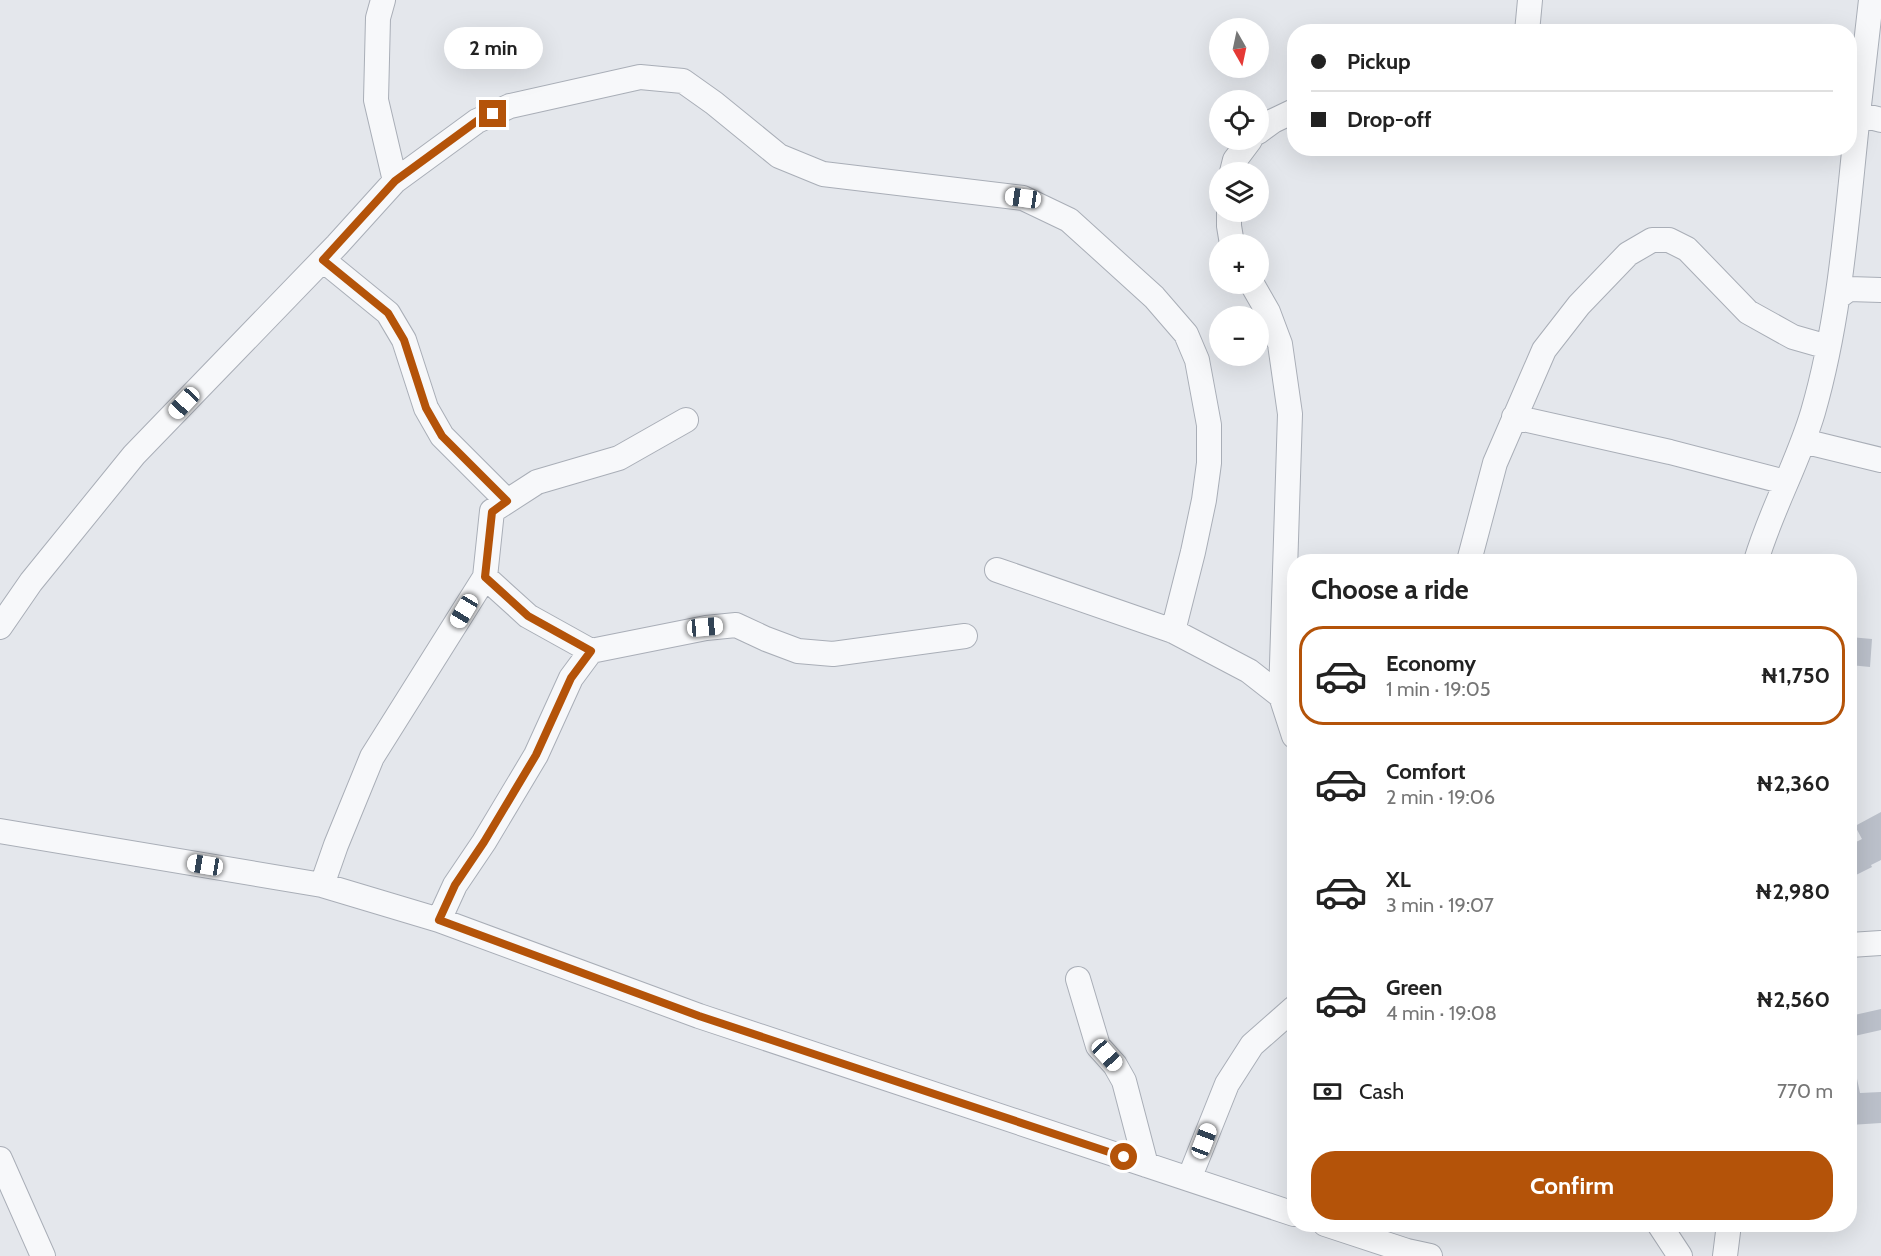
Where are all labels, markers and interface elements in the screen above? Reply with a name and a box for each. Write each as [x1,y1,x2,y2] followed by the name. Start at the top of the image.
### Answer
[1209,18,1269,78] north arrow
[1209,18,1269,366] map controls
[444,27,542,69] callout: 2 min
[469,36,518,60] text: 2 min
[1347,48,1411,75] text: Pickup
[1209,90,1269,150] button: locate
[479,100,506,127] route end
[1347,106,1431,133] text: Drop-off
[1209,162,1269,222] button: layers
[1004,187,1042,209] car
[1209,234,1269,294] button: +
[1209,306,1269,366] button: −
[165,384,203,422] car
[1311,573,1469,606] text: Choose a ride
[447,591,481,631] car
[686,616,724,638] car
[1314,649,1368,703] icon: car
[1386,650,1476,677] text: Economy
[1760,662,1830,689] text: ₦1,750
[1386,677,1491,701] text: 1 min · 19:05
[1314,757,1368,811] icon: car
[1386,758,1465,785] text: Comfort
[1756,770,1830,797] text: ₦2,360
[1386,785,1495,809] text: 2 min · 19:06
[186,853,224,877] car
[1314,865,1368,919] icon: car
[1386,866,1411,893] text: XL
[1755,878,1830,905] text: ₦2,980
[1386,893,1494,917] text: 3 min · 19:07
[1314,973,1368,1027] icon: car
[1386,974,1442,1001] text: Green
[1756,986,1830,1013] text: ₦2,560
[1386,1001,1497,1025] text: 4 min · 19:08
[1088,1036,1126,1074] car
[1311,1075,1344,1108] icon: cash
[1359,1078,1404,1105] text: Cash
[1777,1079,1833,1103] text: 770 m
[1189,1121,1219,1161] car
[1110,1143,1137,1170] route start
[1311,1151,1833,1220] button: Confirm

